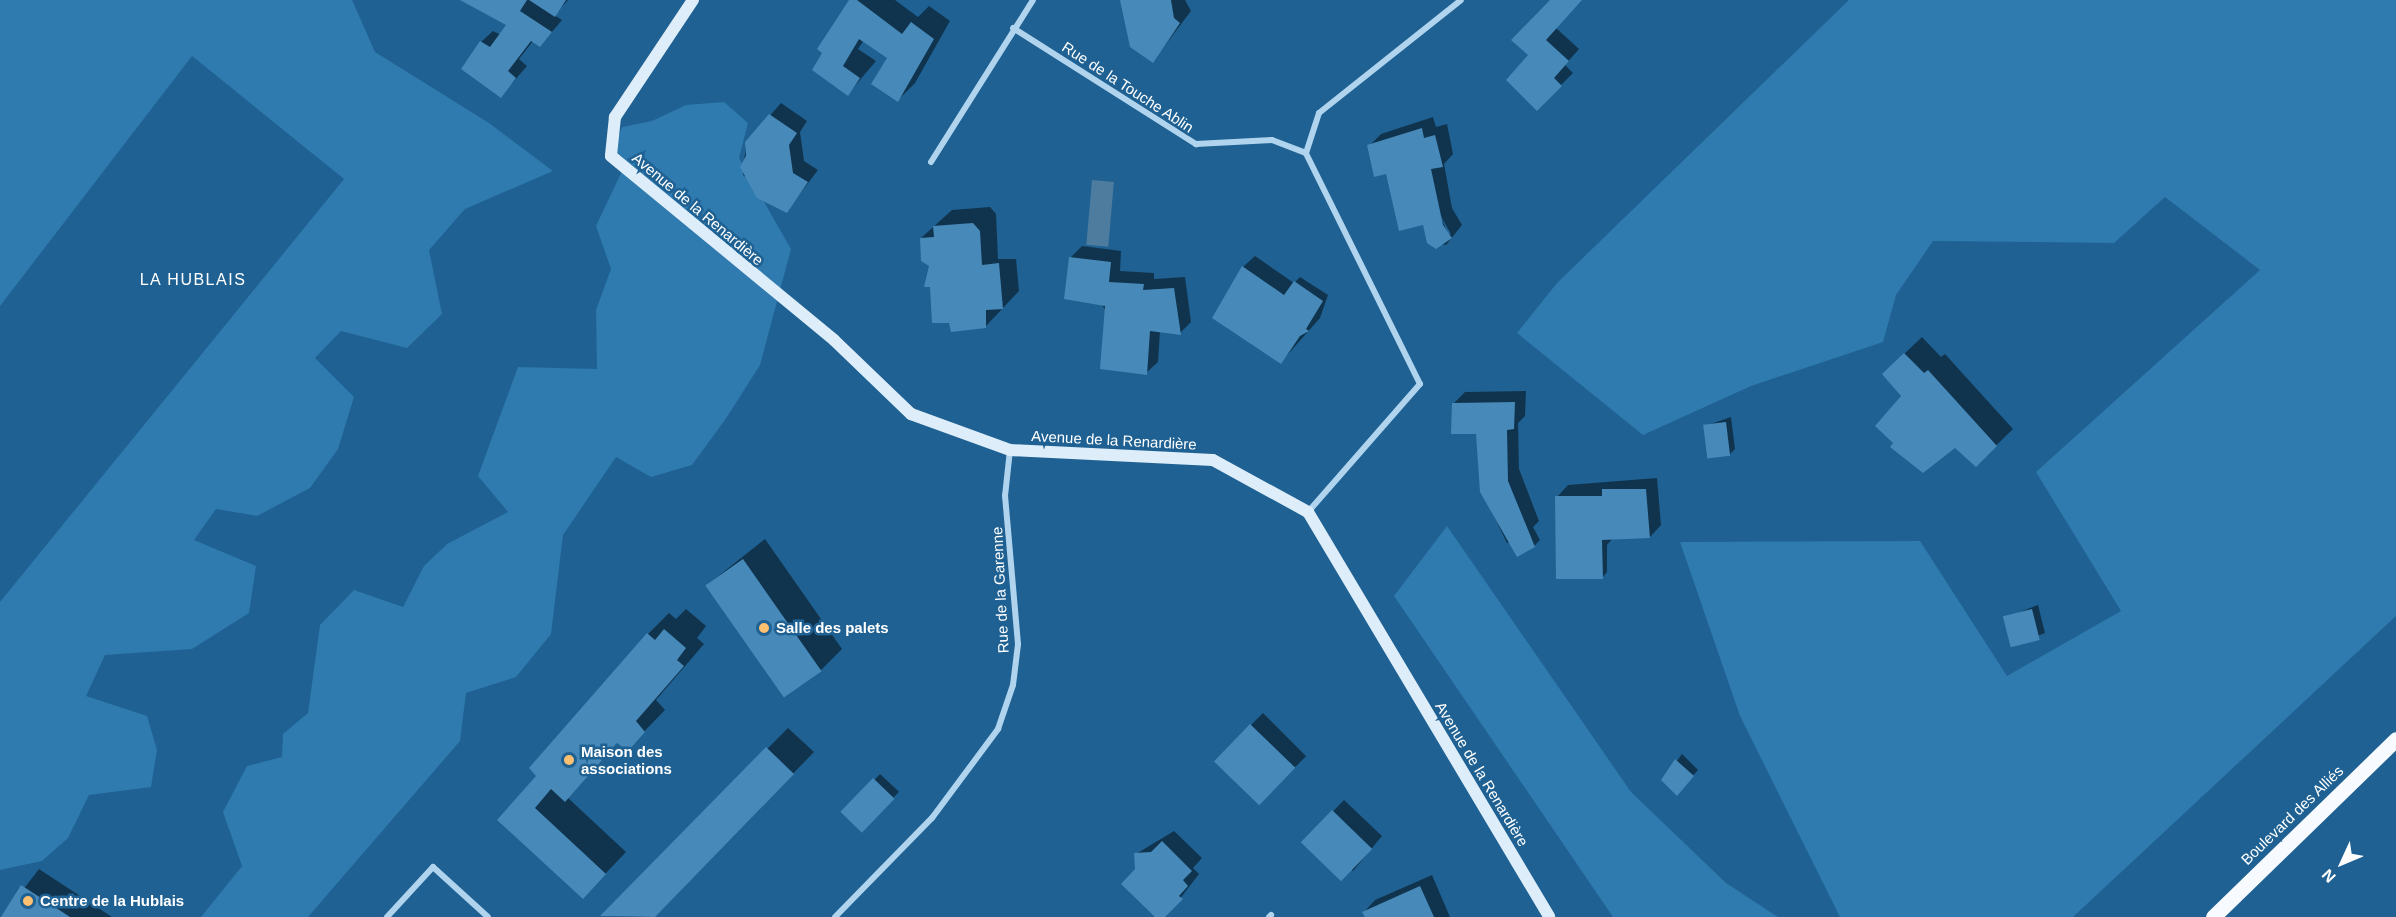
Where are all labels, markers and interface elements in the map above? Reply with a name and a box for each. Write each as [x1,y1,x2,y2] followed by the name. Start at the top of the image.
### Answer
[1058,37,1198,137] street label: Rue de la Touche Ablin
[629,149,767,269] street label: Avenue de la Renardière
[139,270,247,290] district label: LA HUBLAIS
[1031,427,1197,453] street label: Avenue de la Renardière
[988,526,1012,654] street label: Rue de la Garenne
[776,619,889,637] place label: Salle des palets
[757,621,771,635] marker: Salle des palets
[1432,698,1532,850] street label: Avenue de la Renardière
[581,742,672,777] place label: Maison des associations
[562,753,576,767] marker: Maison des associations
[2237,761,2347,869] street label: Boulevard des Alliés
[2312,833,2372,893] north arrow
[2319,866,2339,886] text: N
[40,892,184,910] place label: Centre de la Hublais
[21,894,35,908] marker: Centre de la Hublais

